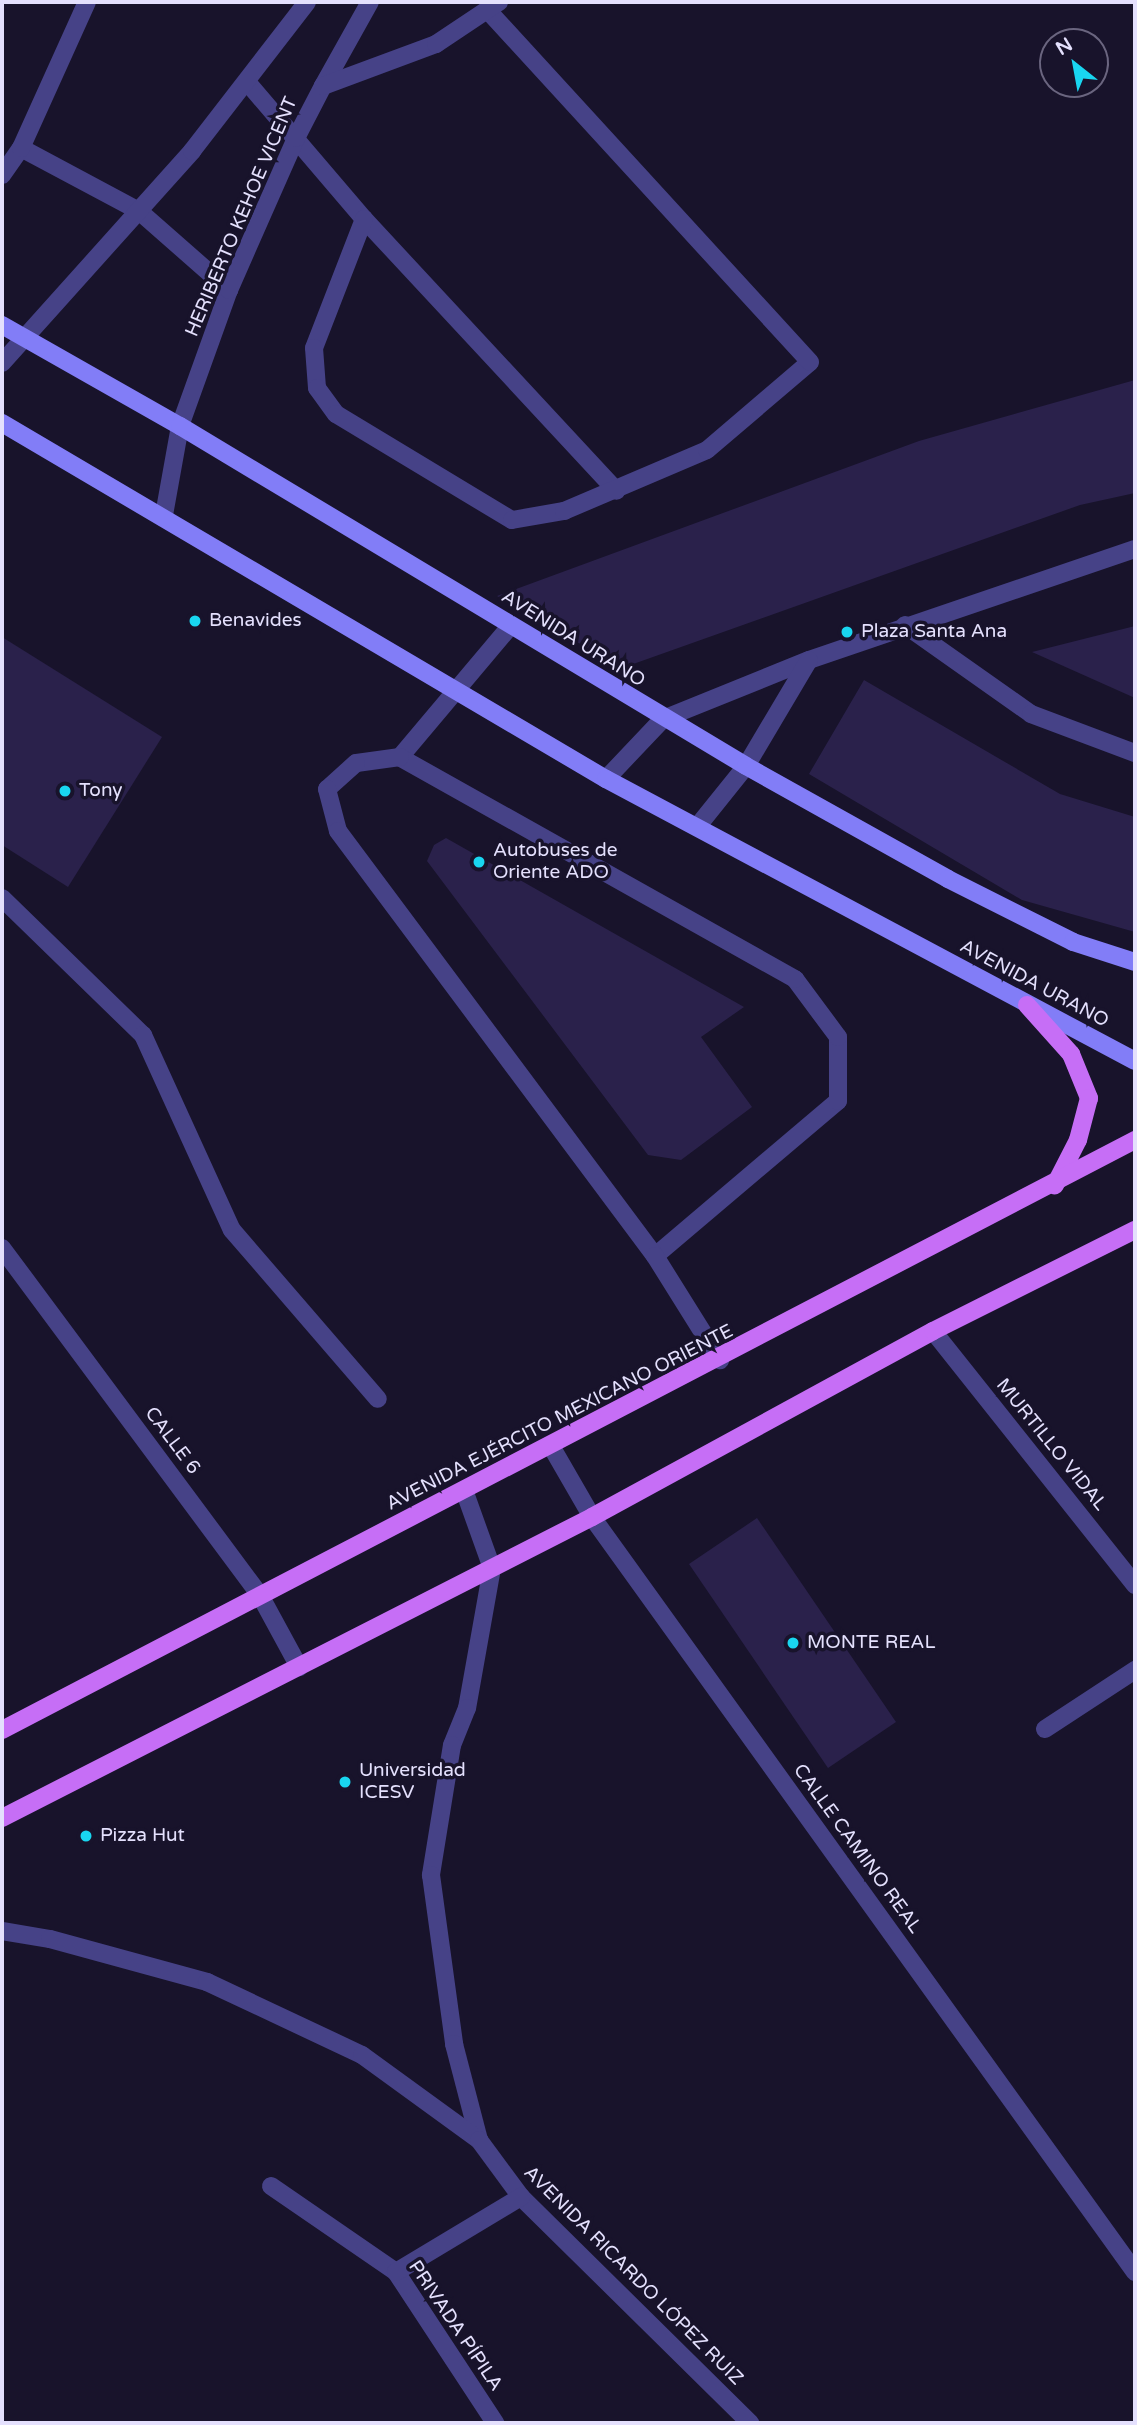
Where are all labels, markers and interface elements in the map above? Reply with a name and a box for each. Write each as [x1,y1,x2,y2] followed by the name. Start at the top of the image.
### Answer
[1039,28,1109,98] north arrow
[1052,33,1076,60] text: N
[181,94,303,340] street label: HERIBERTO KEHOE VICENT
[497,586,649,692] street label: AVENIDA URANO
[209,610,302,632] place label: Benavides
[187,613,203,629] marker: Benavides
[861,621,1007,643] place label: Plaza Santa Ana
[839,624,855,640] marker: Plaza Santa Ana
[79,780,123,802] place label: Tony
[57,783,73,799] marker: Tony
[493,840,617,884] place label: Autobuses de Oriente ADO
[471,854,487,870] marker: Autobuses de Oriente ADO
[956,935,1112,1033] street label: AVENIDA URANO
[383,1320,737,1516] street label: AVENIDA EJÉRCITO MEXICANO ORIENTE
[991,1374,1111,1516] street label: MURTILLO VIDAL
[139,1403,205,1479] street label: CALLE 6
[807,1632,935,1654] place label: MONTE REAL
[785,1635,801,1651] marker: MONTE REAL
[359,1760,466,1804] place label: Universidad ICESV
[788,1760,926,1938] street label: CALLE CAMINO REAL
[337,1774,353,1790] marker: Universidad ICESV
[100,1825,185,1847] place label: Pizza Hut
[78,1828,94,1844] marker: Pizza Hut
[519,2162,747,2390] street label: AVENIDA RICARDO LÓPEZ RUIZ
[403,2256,507,2396] street label: PRIVADA PÍPILA

